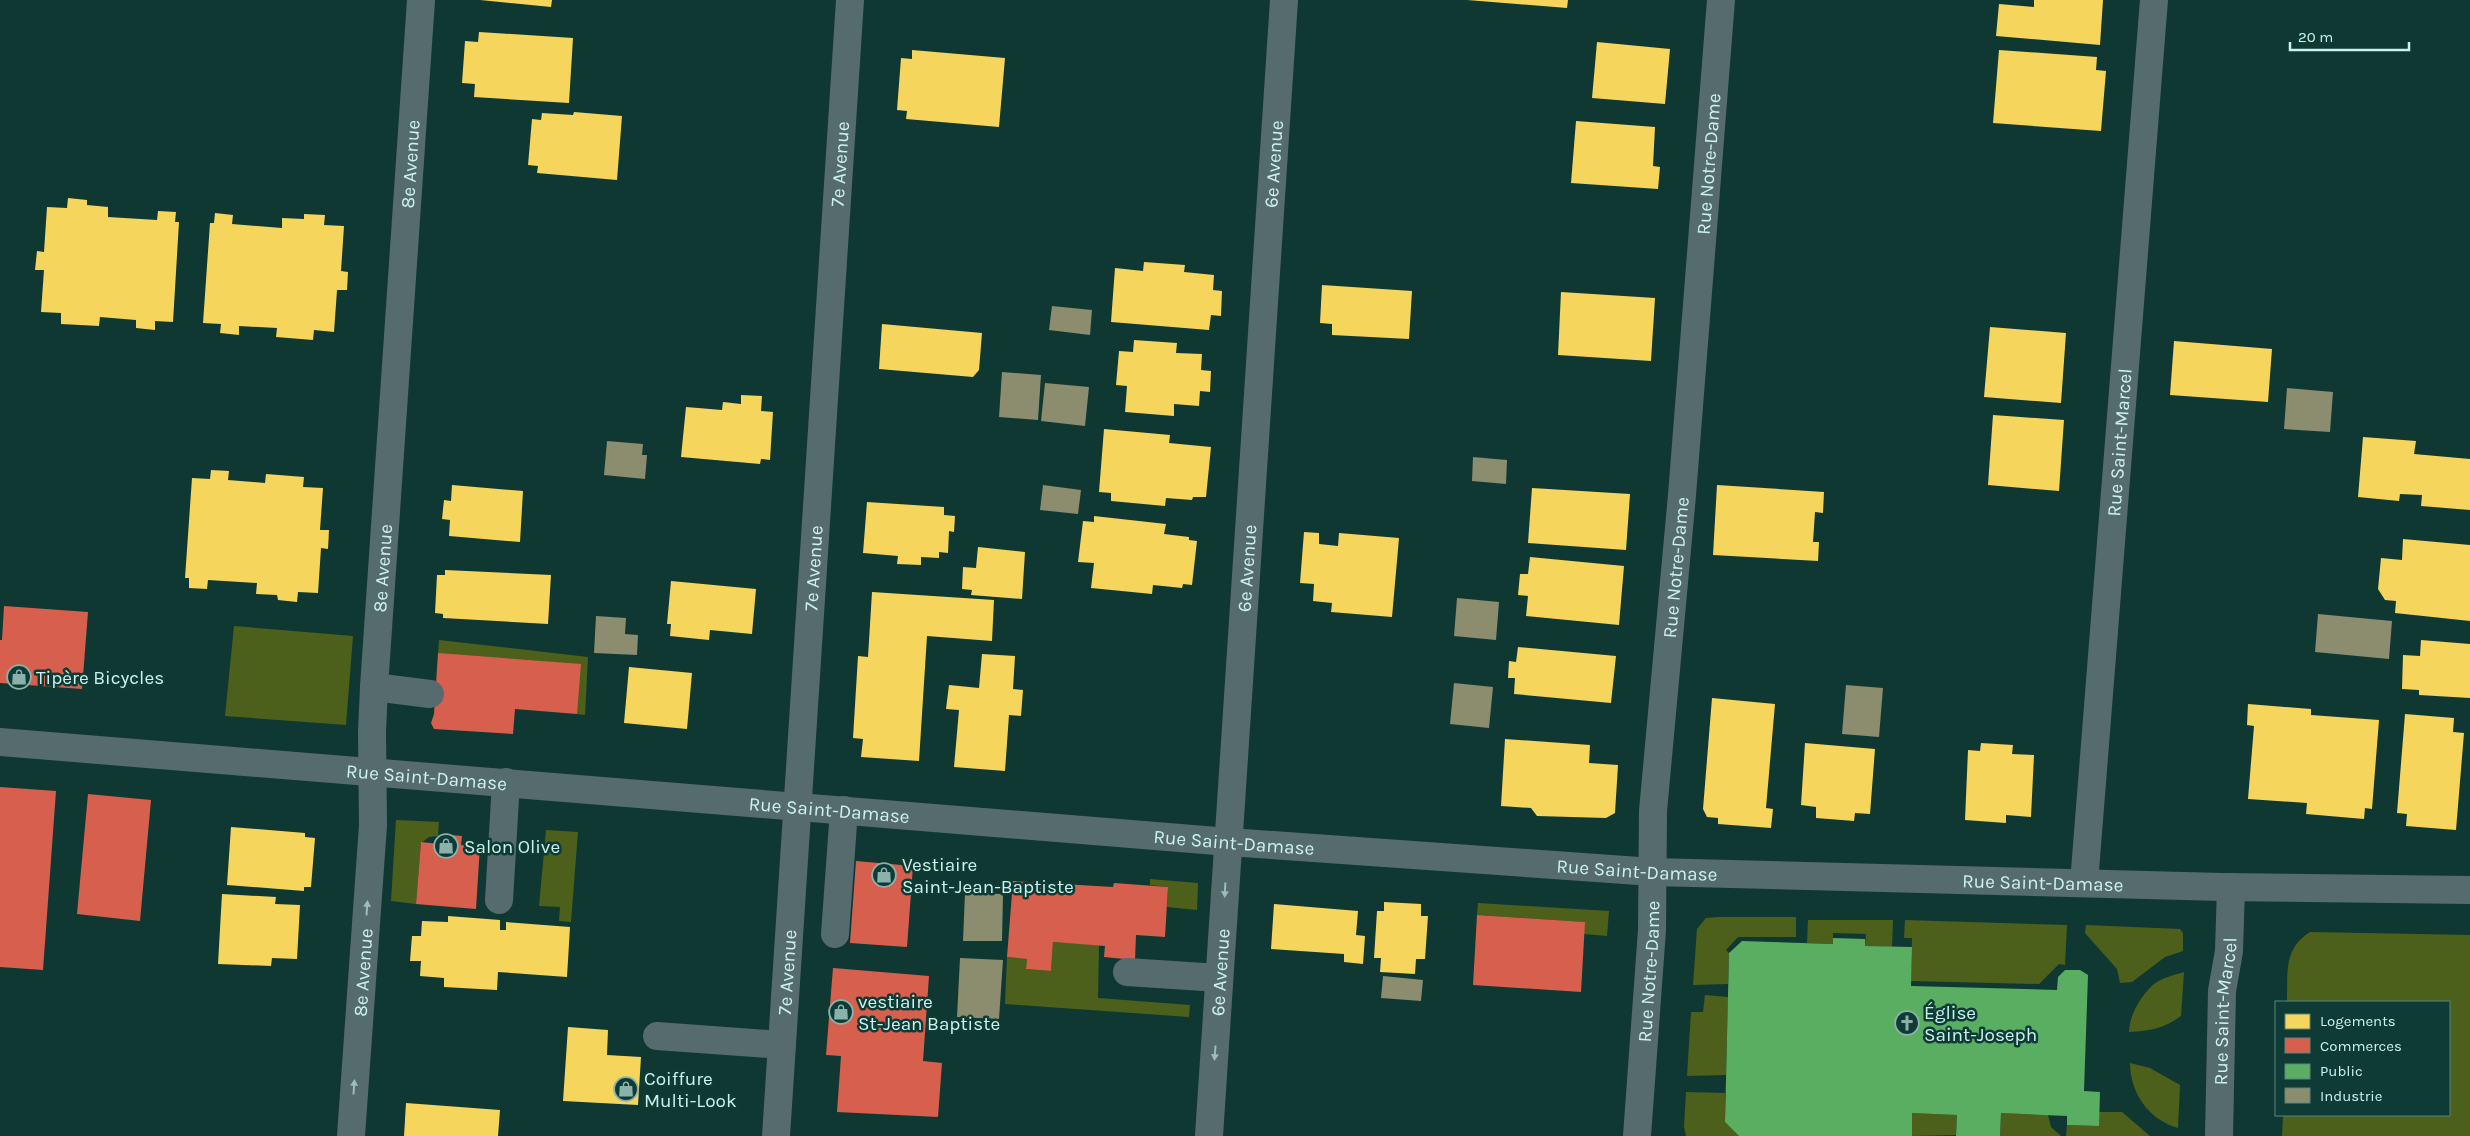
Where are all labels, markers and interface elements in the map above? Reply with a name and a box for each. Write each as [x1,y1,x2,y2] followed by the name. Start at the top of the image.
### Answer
[2290,20,2409,52] scale bar
[2298,28,2333,46] text: 20 m
[1693,92,1726,236] street label: Rue Notre-Dame
[397,119,425,209] street label: 8e Avenue
[1260,120,1288,209] street label: 6e Avenue
[827,121,854,208] street label: 7e Avenue
[2103,367,2137,517] street label: Rue Saint-Marcel
[1659,496,1694,639] street label: Rue Notre-Dame
[369,523,397,613] street label: 8e Avenue
[1234,524,1261,613] street label: 6e Avenue
[800,525,828,612] street label: 7e Avenue
[6,664,32,690] shop icon: Tipère Bicycles
[36,667,164,689] place label: Tipère Bicycles
[345,760,508,795] street label: Rue Saint-Damase
[748,793,910,828] street label: Rue Saint-Damase
[1153,826,1315,860] street label: Rue Saint-Damase
[433,833,459,859] shop icon: Salon Olive
[464,836,560,858] place label: Salon Olive
[902,854,1074,898] place label: Vestiaire Saint-Jean-Baptiste
[1556,855,1718,886] street label: Rue Saint-Damase
[871,862,897,888] shop icon: Vestiaire Saint-Jean-Baptiste
[1962,870,2124,896] street label: Rue Saint-Damase
[1220,883,1228,899] one-way arrow
[363,900,371,916] one-way arrow
[1634,901,1664,1043] street label: Rue Notre-Dame
[349,928,378,1017] street label: 8e Avenue
[1207,928,1235,1017] street label: 6e Avenue
[774,929,801,1016] street label: 7e Avenue
[2210,937,2241,1086] street label: Rue Saint-Marcel
[858,991,1000,1035] place label: vestiaire St-Jean Baptiste
[828,999,854,1025] shop icon: vestiaire St-Jean Baptiste
[1924,1001,2037,1046] place label: Église Saint-Joseph
[2275,1001,2450,1116] legend
[1894,1010,1920,1036] church icon: Église Saint-Joseph
[2320,1012,2396,1030] text: Logements
[2320,1037,2402,1055] text: Commerces
[1210,1045,1218,1061] one-way arrow
[2320,1062,2363,1080] text: Public
[644,1068,737,1112] place label: Coiffure Multi-Look
[613,1076,639,1102] shop icon: Coiffure Multi-Look
[350,1079,358,1095] one-way arrow
[2320,1087,2382,1105] text: Industrie

